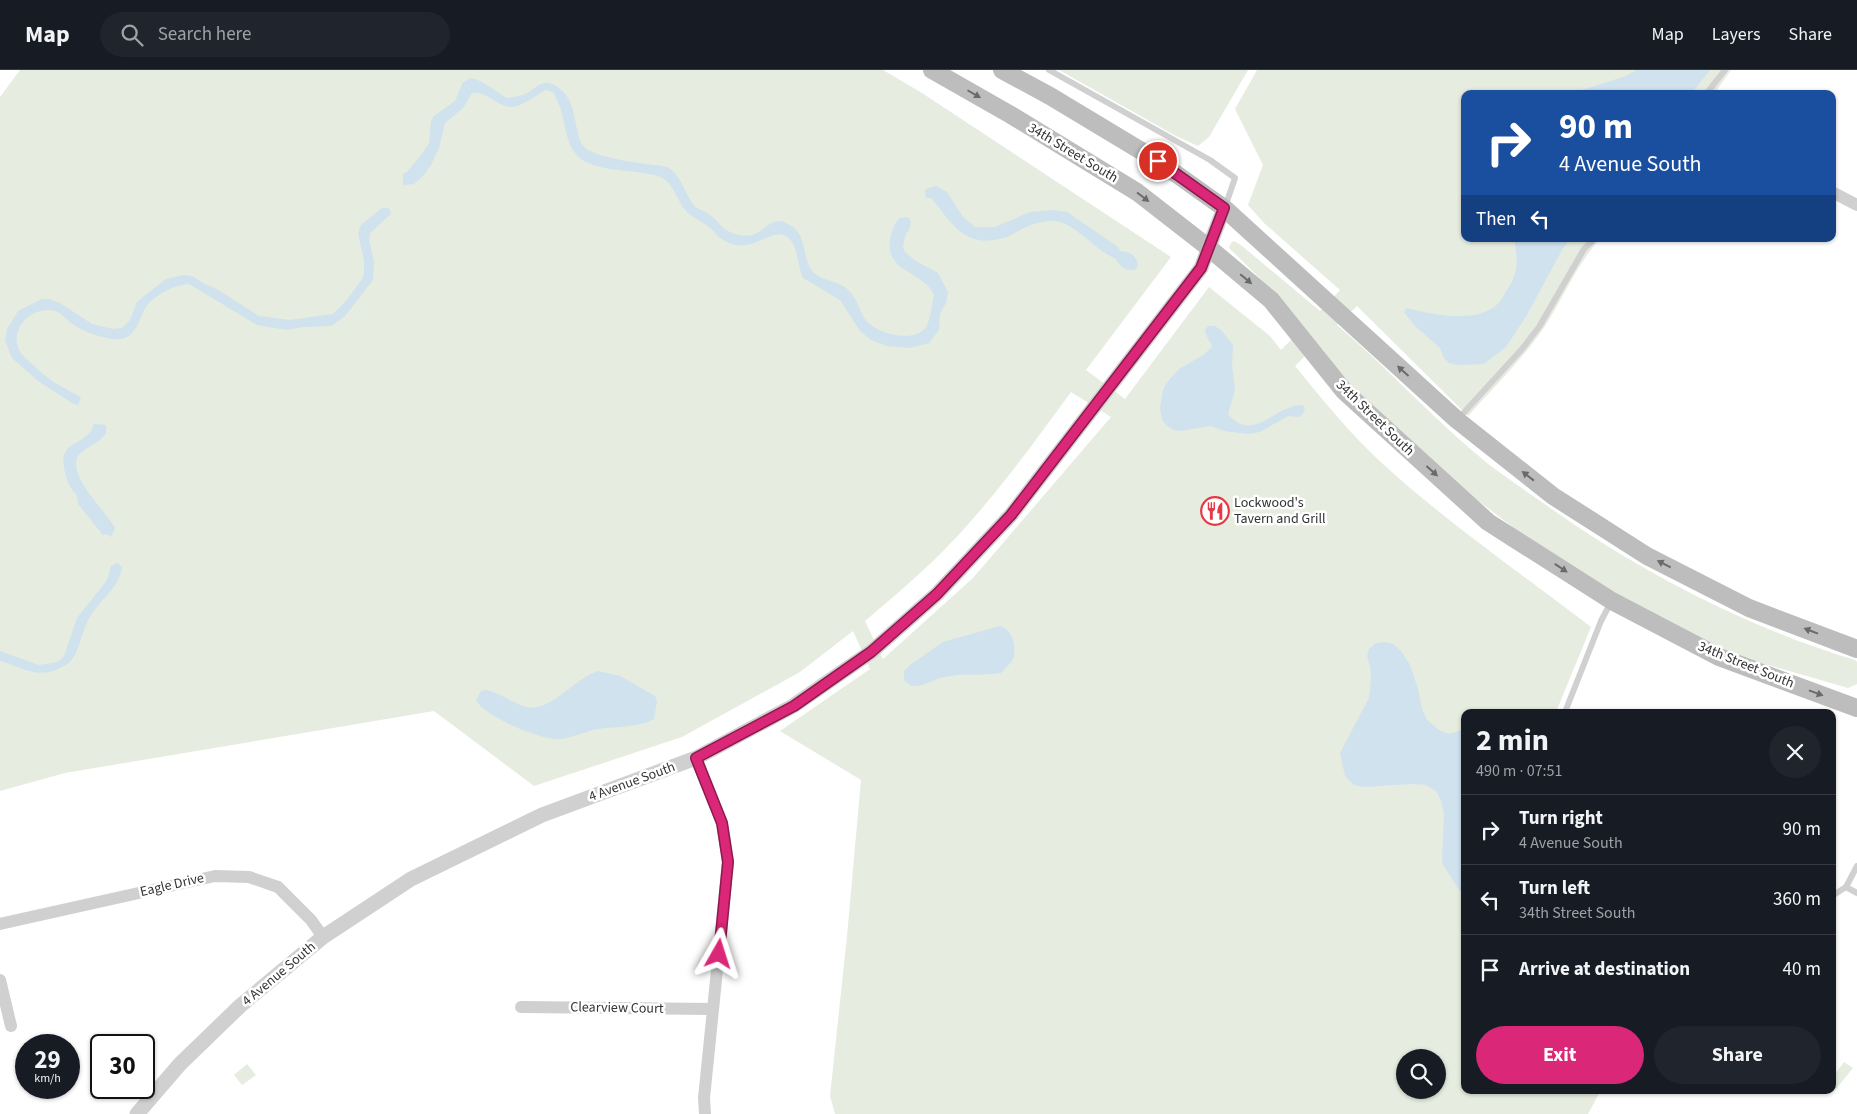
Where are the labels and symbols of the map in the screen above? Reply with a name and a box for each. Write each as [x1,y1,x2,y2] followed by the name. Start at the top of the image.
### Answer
[967,90,982,98] one-way arrow
[1024,118,1122,188] street label: 34th Street South
[1137,140,1179,182] pin
[1136,191,1149,202] one-way arrow
[1239,274,1252,285] one-way arrow
[1398,365,1410,377] one-way arrow
[1331,375,1419,461] street label: 34th Street South
[1425,465,1438,476] one-way arrow
[1522,470,1535,481] one-way arrow
[1234,493,1326,529] place label: Lockwood's Tavern and Grill
[1200,496,1230,526] restaurant icon: Lockwood's Tavern and Grill
[1656,560,1671,568] one-way arrow
[1554,564,1567,573] one-way arrow
[1804,627,1819,634] one-way arrow
[1695,637,1797,693] street label: 34th Street South
[1809,689,1824,697] one-way arrow
[586,757,678,807] street label: 4 Avenue South
[138,868,206,902] street label: Eagle Drive
[692,927,744,979] position arrow
[238,937,320,1011] street label: 4 Avenue South
[570,997,664,1019] street label: Clearview Court
[90,1034,155,1099] speed limit sign: 30

